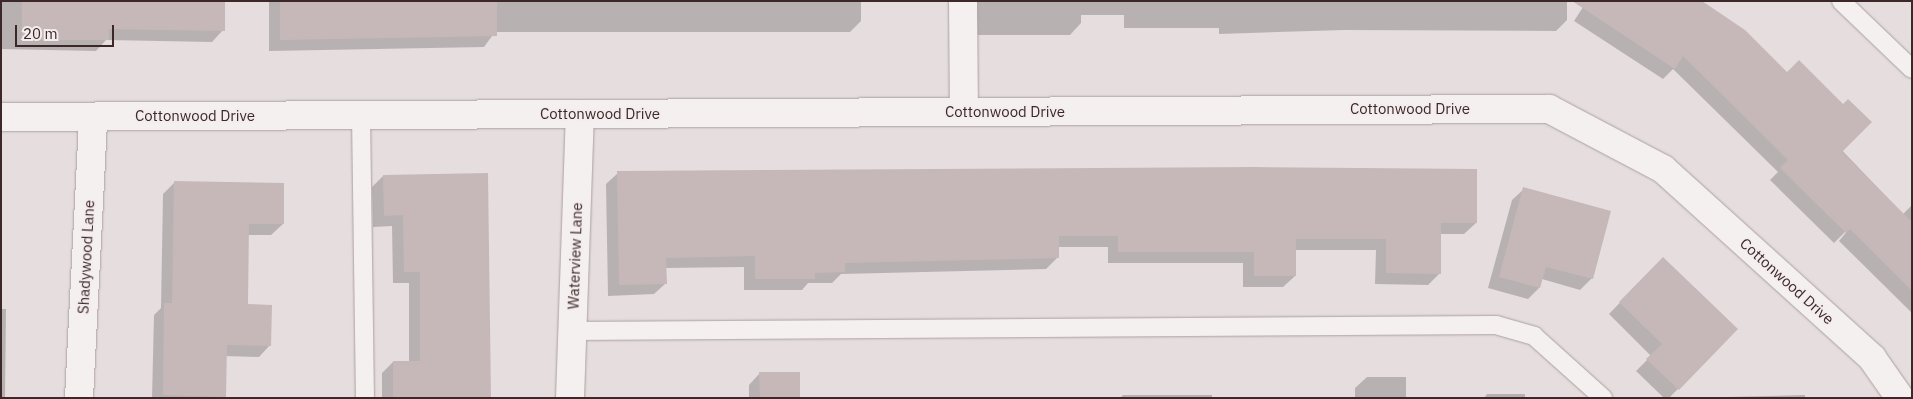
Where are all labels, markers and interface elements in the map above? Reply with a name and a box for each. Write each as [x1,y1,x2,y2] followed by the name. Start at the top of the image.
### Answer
[18,15,116,47] scale bar
[23,24,58,43] text: 20 m
[1350,100,1470,118] street label: Cottonwood Drive
[945,103,1065,121] street label: Cottonwood Drive
[540,105,660,123] street label: Cottonwood Drive
[135,107,255,125] street label: Cottonwood Drive
[74,200,98,314] street label: Shadywood Lane
[564,202,586,310] street label: Waterview Lane
[1736,234,1838,328] street label: Cottonwood Drive

